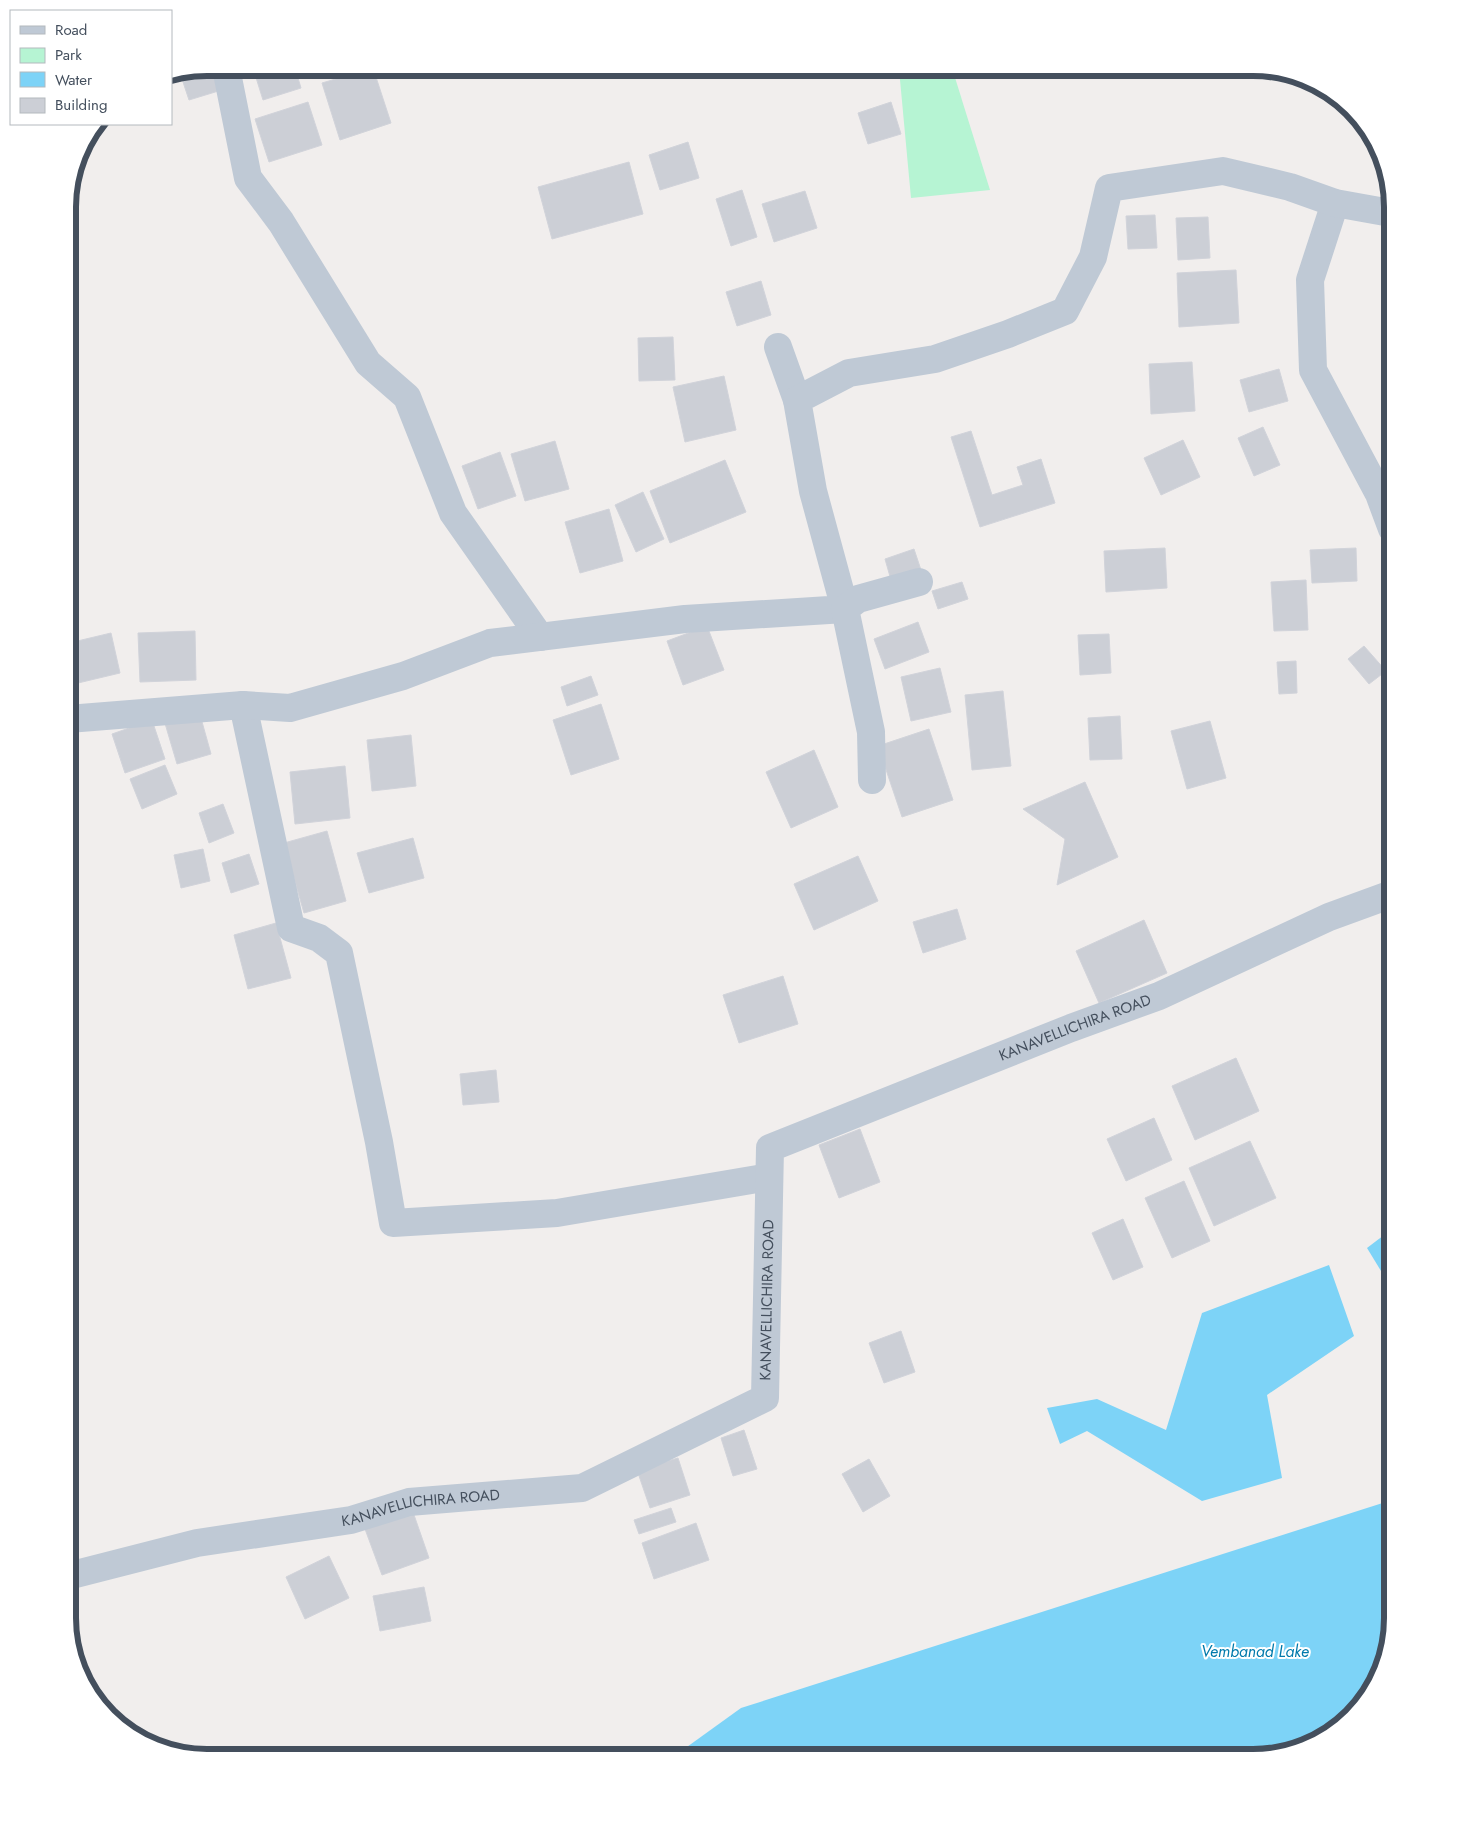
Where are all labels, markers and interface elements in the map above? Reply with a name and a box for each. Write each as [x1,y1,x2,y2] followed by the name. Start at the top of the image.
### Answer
[10,10,172,125] legend
[55,19,87,41] text: Road
[55,44,82,66] text: Park
[55,69,93,91] text: Water
[55,94,107,116] text: Building
[996,989,1154,1067] street label: KANAVELLICHIRA ROAD
[754,1219,780,1381] street label: KANAVELLICHIRA ROAD
[340,1484,501,1532] street label: KANAVELLICHIRA ROAD
[1201,1640,1309,1663] water label: Vembanad Lake

